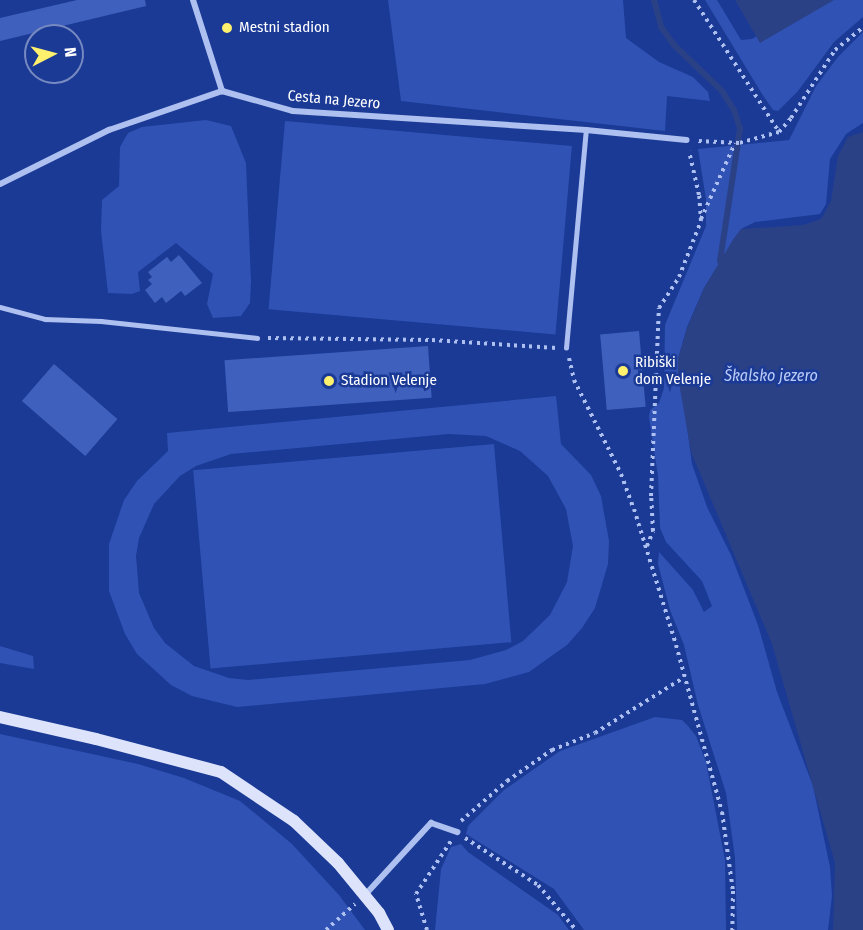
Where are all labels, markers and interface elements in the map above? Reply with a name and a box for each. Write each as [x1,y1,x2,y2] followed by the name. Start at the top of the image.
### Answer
[239,19,330,37] place label: Mestni stadion
[220,21,234,35] marker: Mestni stadion
[24,24,84,84] north arrow
[60,47,80,58] text: N
[287,87,381,113] street label: Cesta na Jezero
[635,353,711,388] place label: Ribiški dom Velenje
[616,364,630,378] marker: Ribiški dom Velenje
[724,366,818,386] water label: Škalsko jezero
[341,372,437,390] place label: Stadion Velenje
[322,374,336,388] marker: Stadion Velenje

